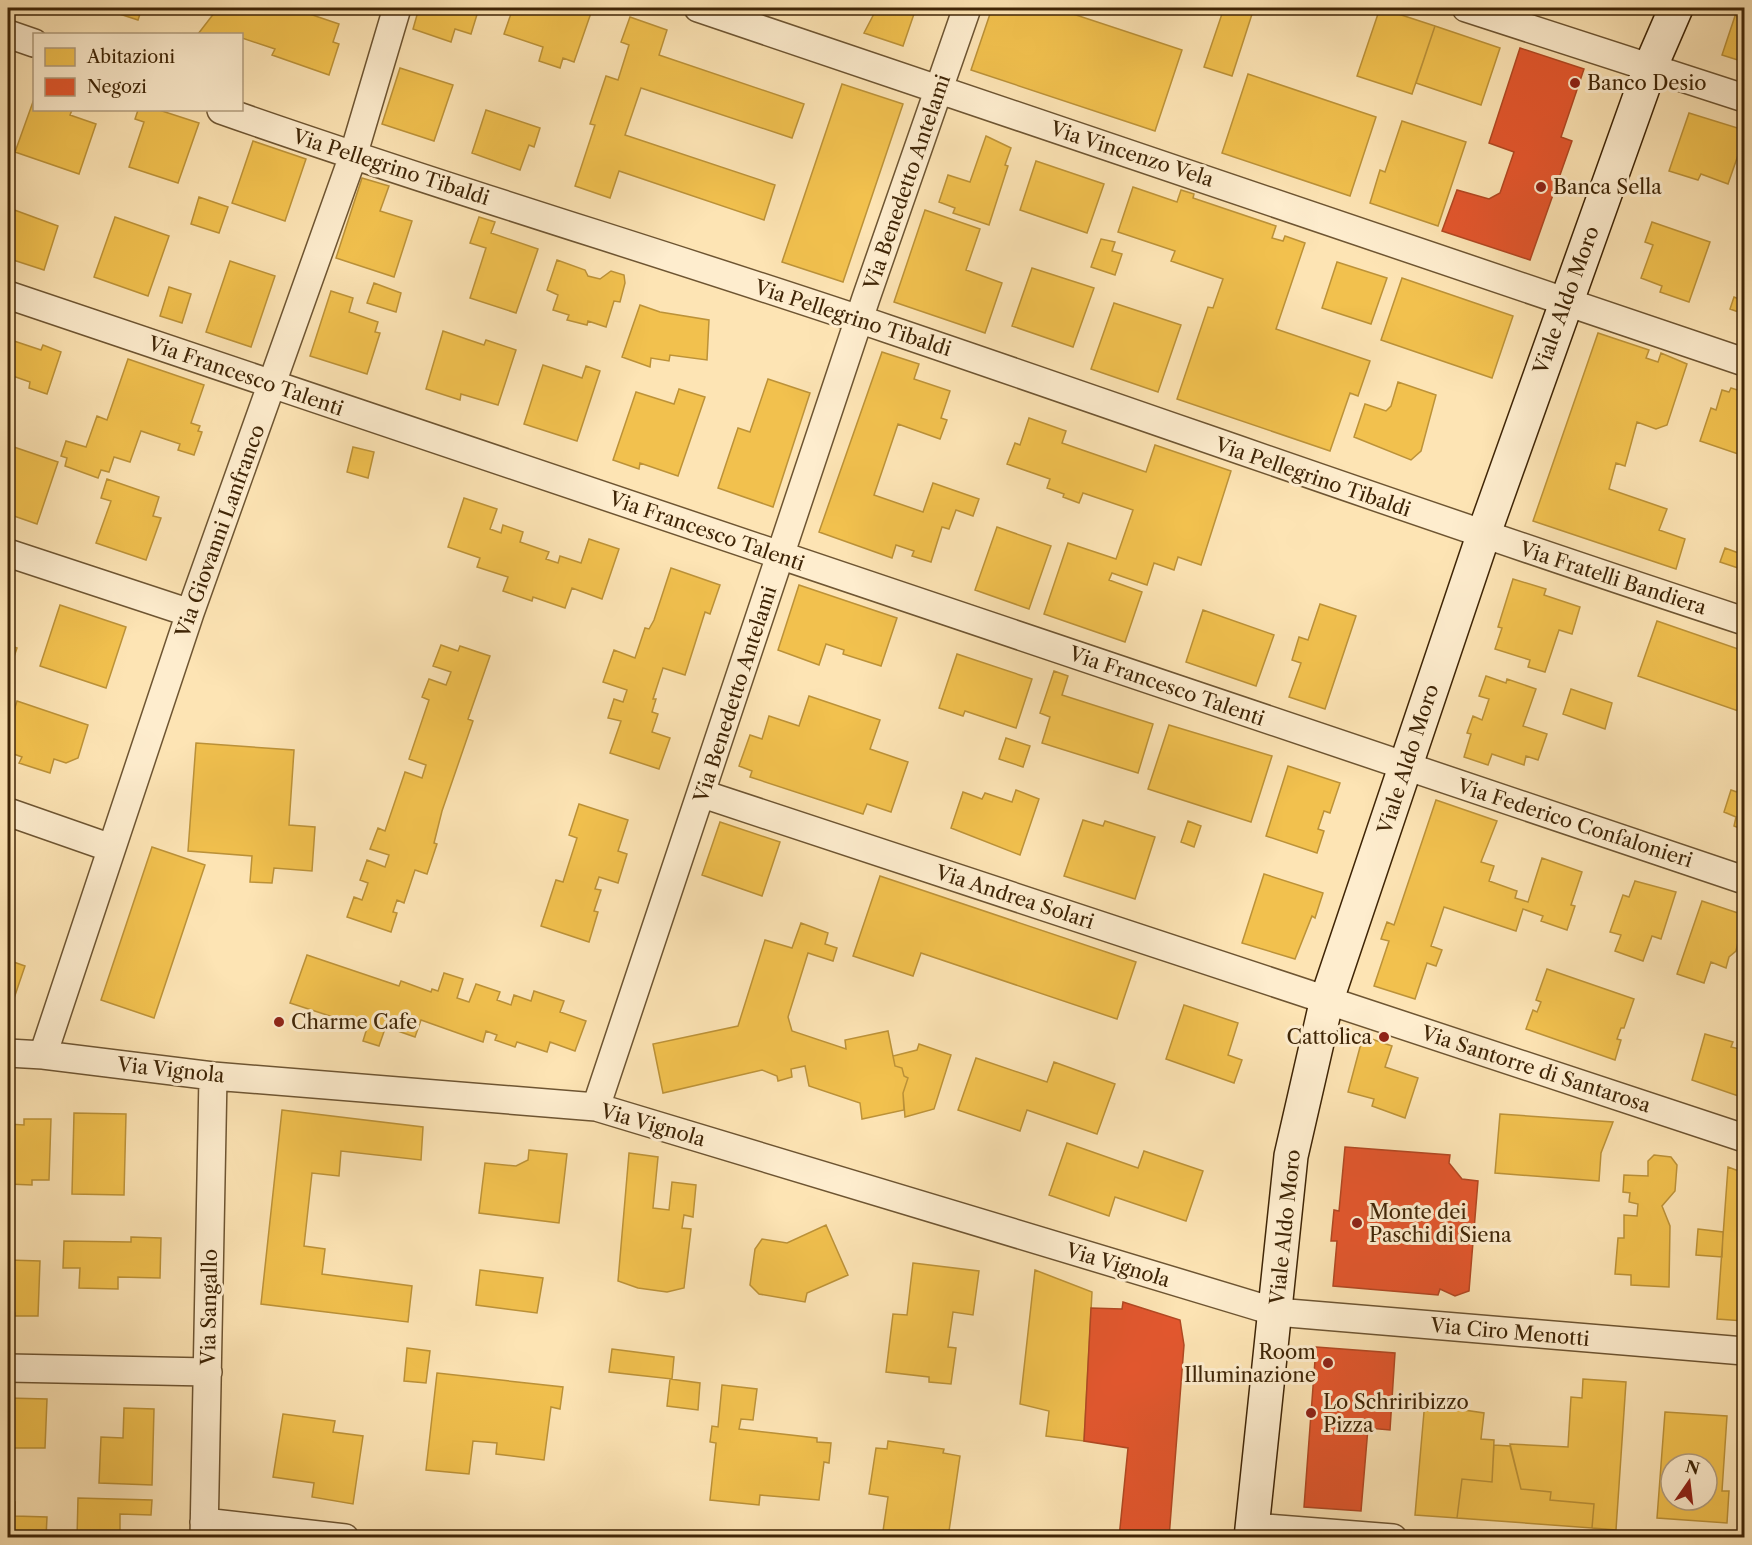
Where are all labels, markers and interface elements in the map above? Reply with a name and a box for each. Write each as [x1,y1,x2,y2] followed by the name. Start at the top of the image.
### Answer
[33,33,243,111] legend
[86,46,176,68] text: Abitazioni
[859,71,955,294] street label: Via Benedetto Antelami
[1587,71,1707,95] place label: Banco Desio
[87,76,147,98] text: Negozi
[1568,76,1582,90] marker: Banco Desio
[1046,116,1217,192] street label: Via Vincenzo Vela
[289,124,492,210] street label: Via Pellegrino Tibaldi
[1553,175,1662,199] place label: Banca Sella
[1534,180,1548,194] marker: Banca Sella
[1528,223,1604,378] street label: Viale Aldo Moro
[751,275,954,361] street label: Via Pellegrino Tibaldi
[144,331,347,421] street label: Via Francesco Talenti
[170,421,270,642] street label: Via Giovanni Lanfranco
[1211,432,1414,522] street label: Via Pellegrino Tibaldi
[605,486,808,576] street label: Via Francesco Talenti
[1516,536,1710,620] street label: Via Fratelli Bandiera
[688,583,781,806] street label: Via Benedetto Antelami
[1065,641,1268,731] street label: Via Francesco Talenti
[1372,681,1443,838] street label: Viale Aldo Moro
[1453,773,1696,872] street label: Via Federico Confalonieri
[932,860,1097,934] street label: Via Andrea Solari
[291,1010,417,1034] place label: Charme Cafe
[272,1015,286,1029] marker: Charme Cafe
[1417,1020,1654,1118] street label: Via Santorre di Santarosa
[1287,1025,1372,1049] place label: Cattolica
[1377,1030,1391,1044] marker: Cattolica
[115,1052,226,1088] street label: Via Vignola
[597,1098,709,1152] street label: Via Vignola
[1265,1148,1305,1307] street label: Viale Aldo Moro
[1369,1200,1512,1247] place label: Monte dei Paschi di Siena
[1350,1216,1364,1230] marker: Monte dei Paschi di Siena
[1062,1237,1173,1292] street label: Via Vignola
[196,1249,222,1366] street label: Via Sangallo
[1429,1313,1590,1351] street label: Via Ciro Menotti
[1184,1340,1316,1387] place label: Room Illuminazione
[1321,1356,1335,1370] marker: Room Illuminazione
[1323,1390,1469,1437] place label: Lo Schriribizzo Pizza
[1304,1406,1318,1420] marker: Lo Schriribizzo Pizza
[1659,1452,1719,1512] north arrow
[1683,1456,1702,1479] text: N

